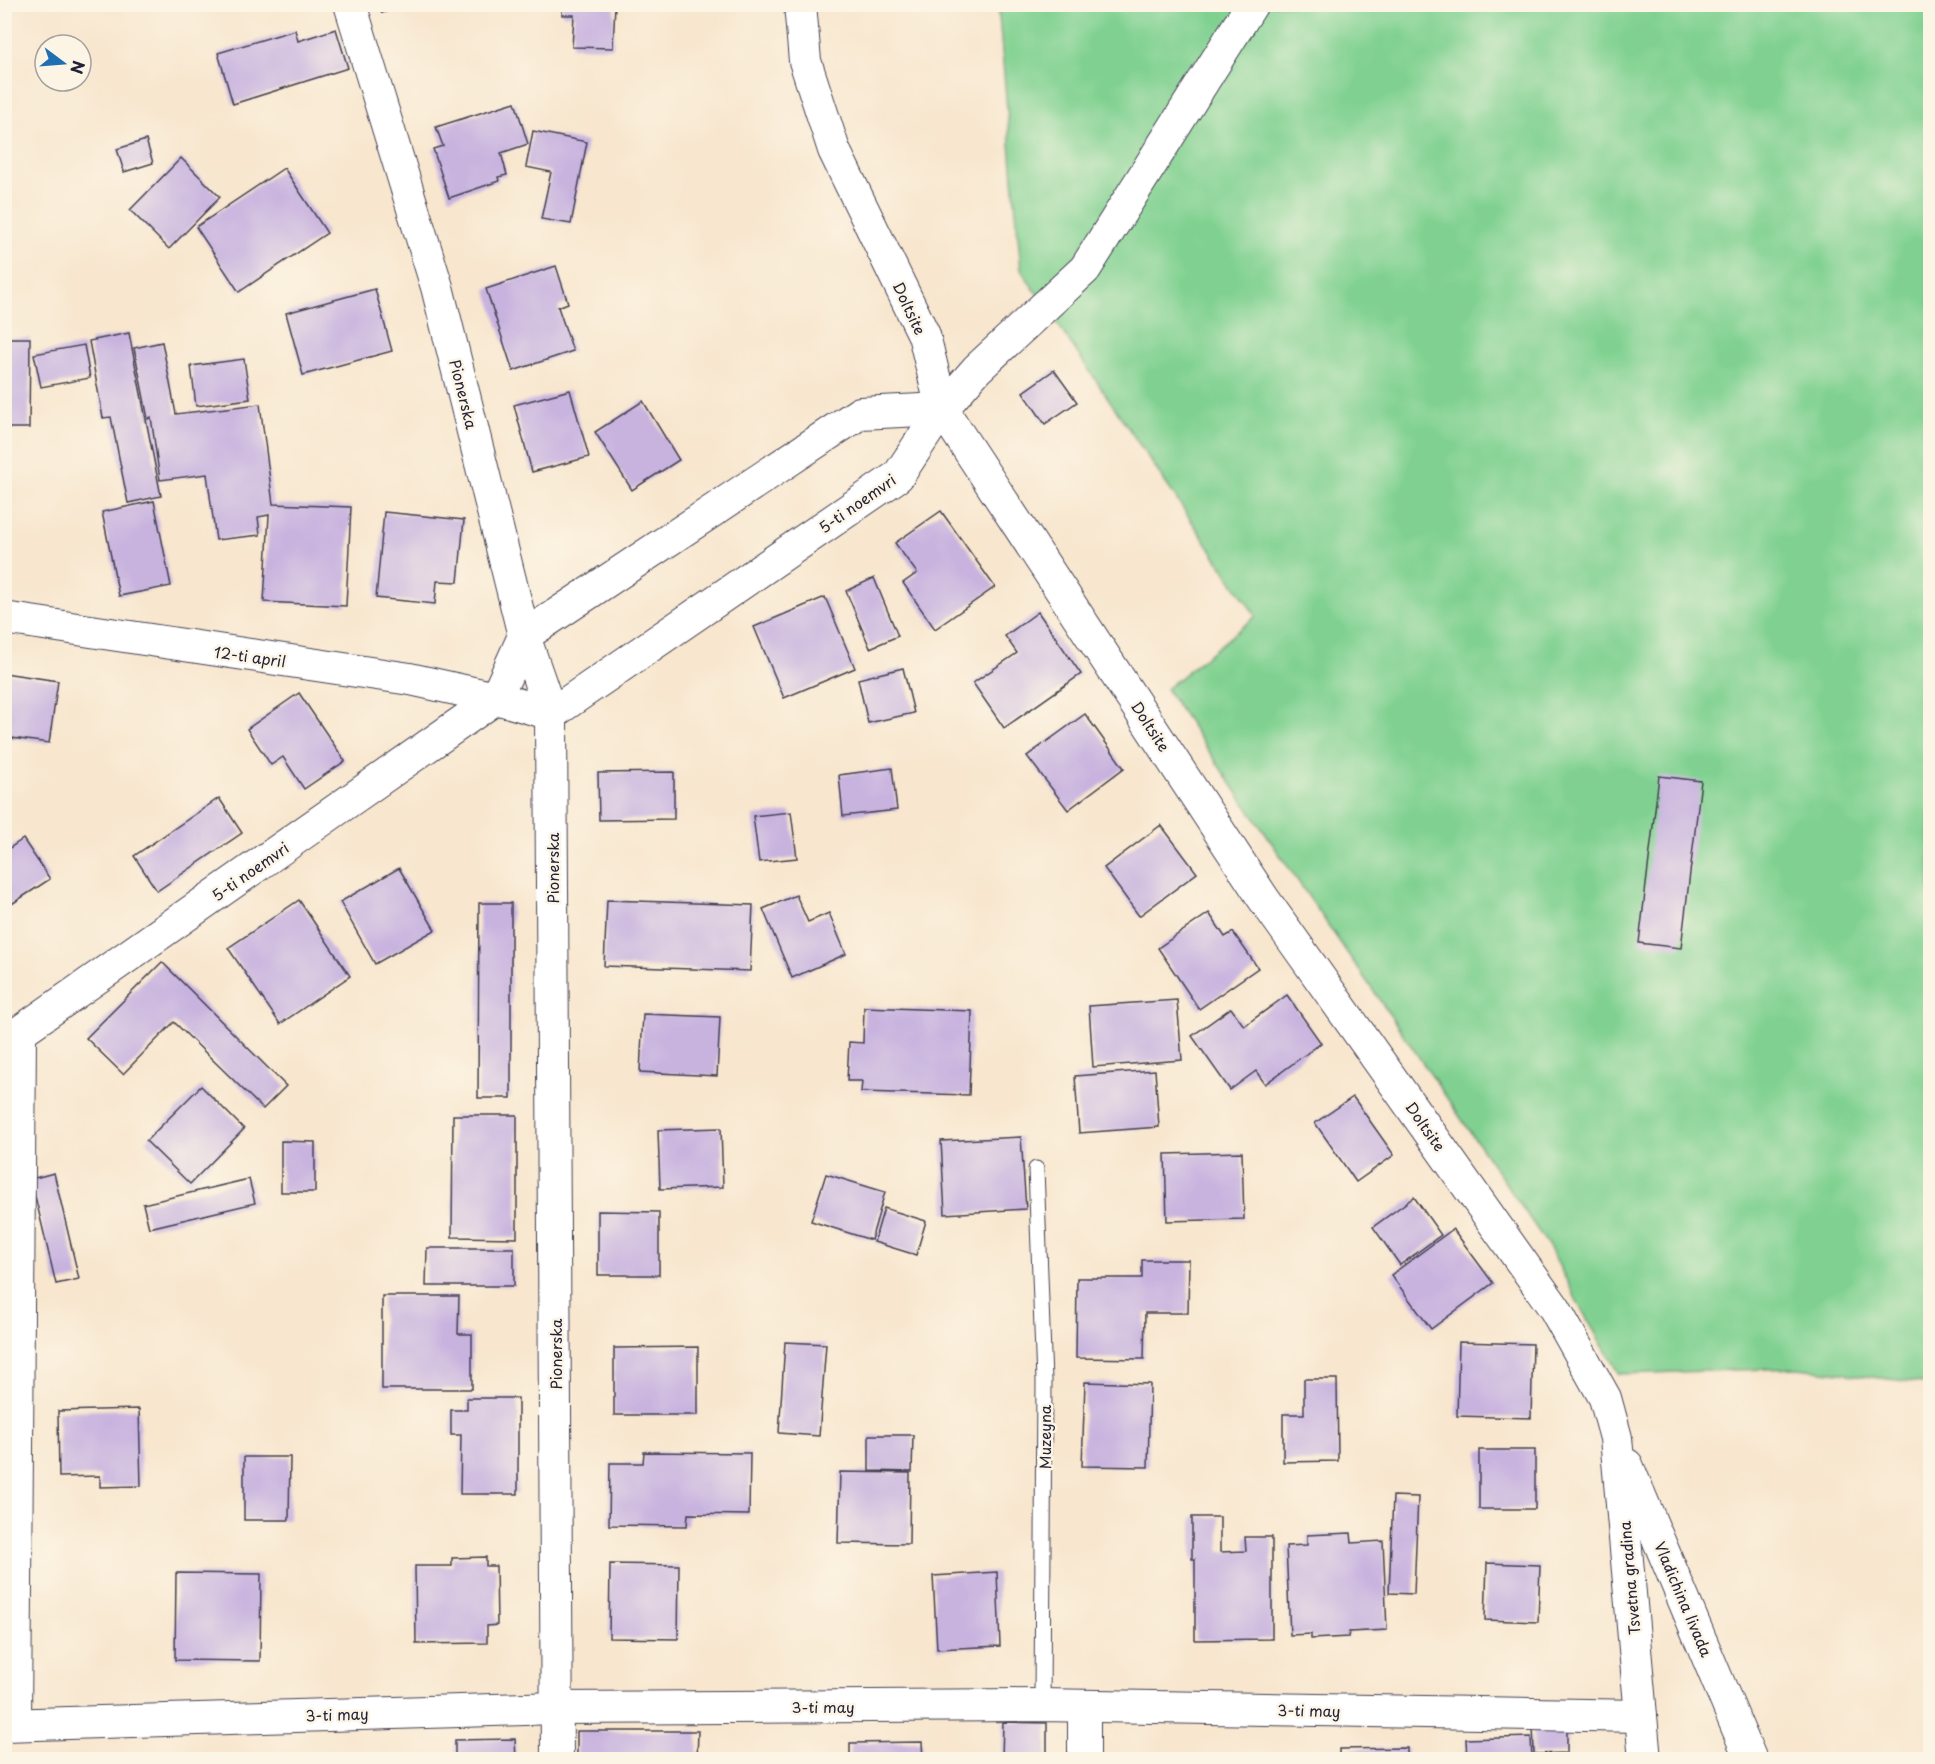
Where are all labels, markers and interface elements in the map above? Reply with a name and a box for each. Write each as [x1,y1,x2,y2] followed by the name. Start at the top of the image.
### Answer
[33,33,93,93] north arrow
[65,58,92,77] text: N
[888,278,932,338] street label: Doltsite
[444,357,484,432] street label: Pionerska
[814,468,900,538] street label: 5-ti noemvri
[213,640,287,672] street label: 12-ti april
[1126,696,1176,756] street label: Doltsite
[541,832,564,903] street label: Pionerska
[207,836,293,906] street label: 5-ti noemvri
[1400,1096,1452,1156] street label: Doltsite
[544,1318,567,1389] street label: Pionerska
[1033,1404,1056,1469] street label: Muzeyna
[1613,1520,1645,1636] street label: Tsvetna gradina
[1649,1538,1719,1660] street label: Vladichina livada
[791,1695,855,1718] street label: 3-ti may
[1277,1698,1341,1722] street label: 3-ti may
[305,1701,369,1727] street label: 3-ti may

